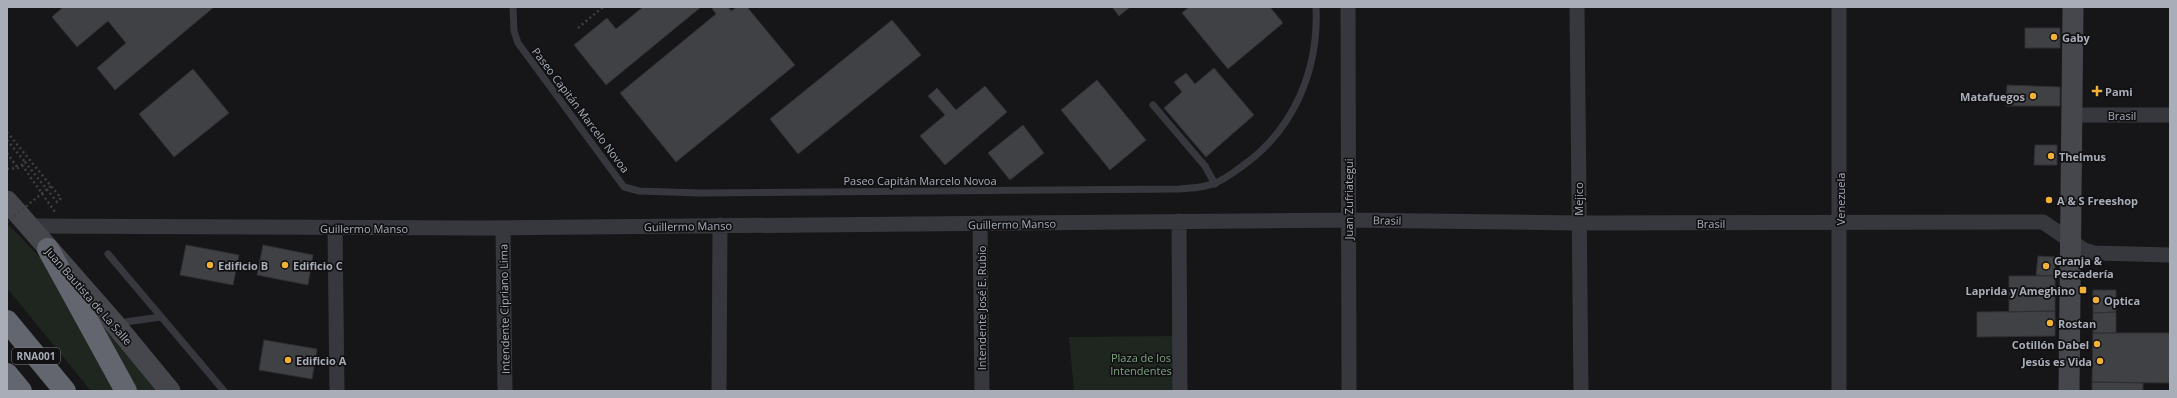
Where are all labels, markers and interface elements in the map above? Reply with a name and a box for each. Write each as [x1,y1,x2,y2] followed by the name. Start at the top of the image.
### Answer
[2062,30,2091,45] place label: Gaby
[2049,32,2059,42] marker: Gaby
[529,44,633,176] street label: Paseo Capitán Marcelo Novoa
[2105,84,2133,99] place label: Pami
[2092,86,2102,96] marker: Pami
[1960,89,2026,104] place label: Matafuegos
[2028,91,2038,101] marker: Matafuegos
[2108,108,2136,123] street label: Brasil
[2059,149,2106,164] place label: Thelmus
[2046,151,2056,161] marker: Thelmus
[1341,158,1356,241] street label: Juan Zufriategui
[843,173,997,188] street label: Paseo Capitán Marcelo Novoa
[1833,173,1848,225] street label: Venezuela
[1571,182,1586,216] street label: Mejico
[2057,193,2138,208] place label: A & S Freeshop
[2044,195,2054,205] marker: A & S Freeshop
[1373,212,1401,228] street label: Brasil
[968,216,1057,232] street label: Guillermo Manso
[1697,216,1725,231] street label: Brasil
[644,218,733,234] street label: Guillermo Manso
[320,221,408,236] street label: Guillermo Manso
[42,243,136,348] street label: Juan Bautista de La Salle
[495,244,513,374] street label: Intendente Cipriano Lima
[974,245,989,370] street label: Intendente José E. Rubio
[2054,253,2114,281] place label: Granja & Pescadería
[218,258,268,273] place label: Edificio B
[293,258,343,273] place label: Edificio C
[205,260,215,270] marker: Edificio B
[280,260,290,270] marker: Edificio C
[2041,261,2051,271] marker: Granja & Pescadería
[1966,283,2075,298] place label: Laprida y Ameghino
[2078,285,2088,295] marker: Laprida y Ameghino
[2104,293,2140,308] place label: Optica
[2091,295,2101,305] marker: Optica
[2058,316,2096,331] place label: Rostan
[2045,318,2055,328] marker: Rostan
[2012,337,2089,352] place label: Cotillón Dabel
[2092,339,2102,349] marker: Cotillón Dabel
[12,348,60,364] road number: RNA001
[1110,350,1172,378] park label: Plaza de los Intendentes
[296,353,347,368] place label: Edificio A
[2021,354,2092,369] place label: Jesús es Vida
[283,355,293,365] marker: Edificio A
[2095,356,2105,366] marker: Jesús es Vida

